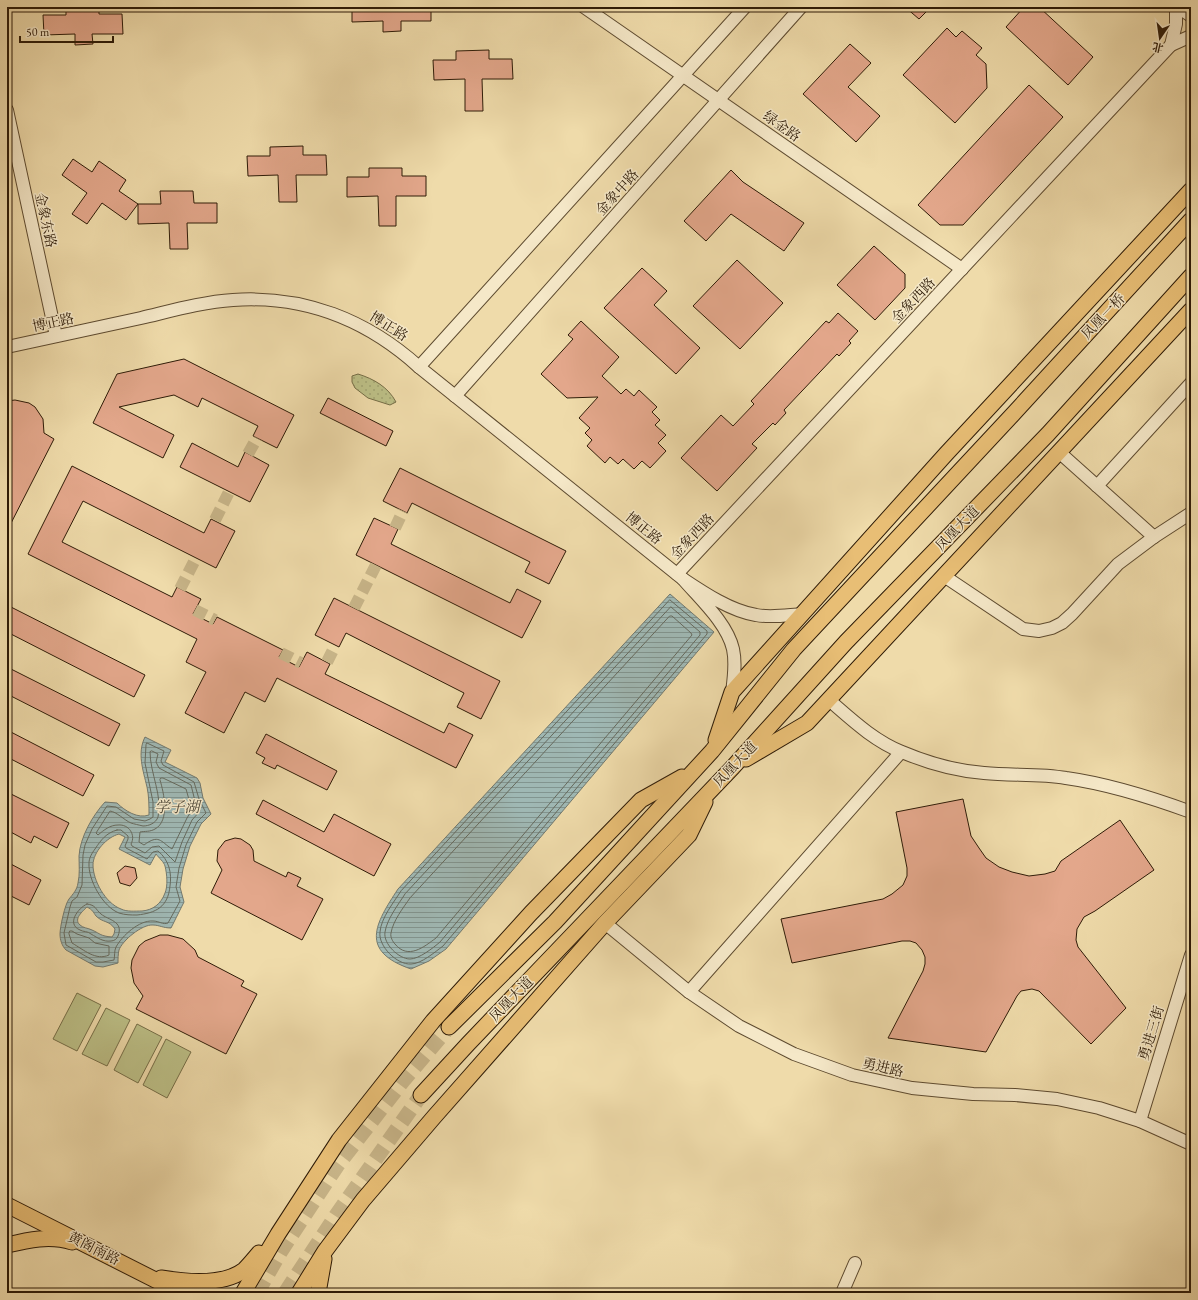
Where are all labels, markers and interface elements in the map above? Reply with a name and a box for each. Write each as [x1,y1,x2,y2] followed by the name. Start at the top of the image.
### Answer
[20,18,113,44] scale bar
[1140,18,1180,58] north arrow
[26,24,50,40] text: 50 m
[1151,40,1165,56] text: 北
[760,107,804,145] street label: 绿金路
[592,165,642,219] street label: 金象中路
[31,191,61,249] street label: 金象东路
[887,273,939,327] street label: 金象西路
[1077,289,1129,343] street label: 凤凰一桥
[366,307,412,345] street label: 博正路
[31,309,75,335] street label: 博正路
[931,502,983,554] street label: 凤凰大道
[622,508,666,548] street label: 博正路
[666,509,718,563] street label: 金象西路
[709,737,761,791] street label: 凤凰大道
[154,797,202,816] water label: 学子湖
[485,973,537,1025] street label: 凤凰大道
[1134,1004,1168,1062] street label: 勇进三街
[861,1054,905,1080] street label: 勇进路
[65,1227,123,1269] street label: 黄阁南路

